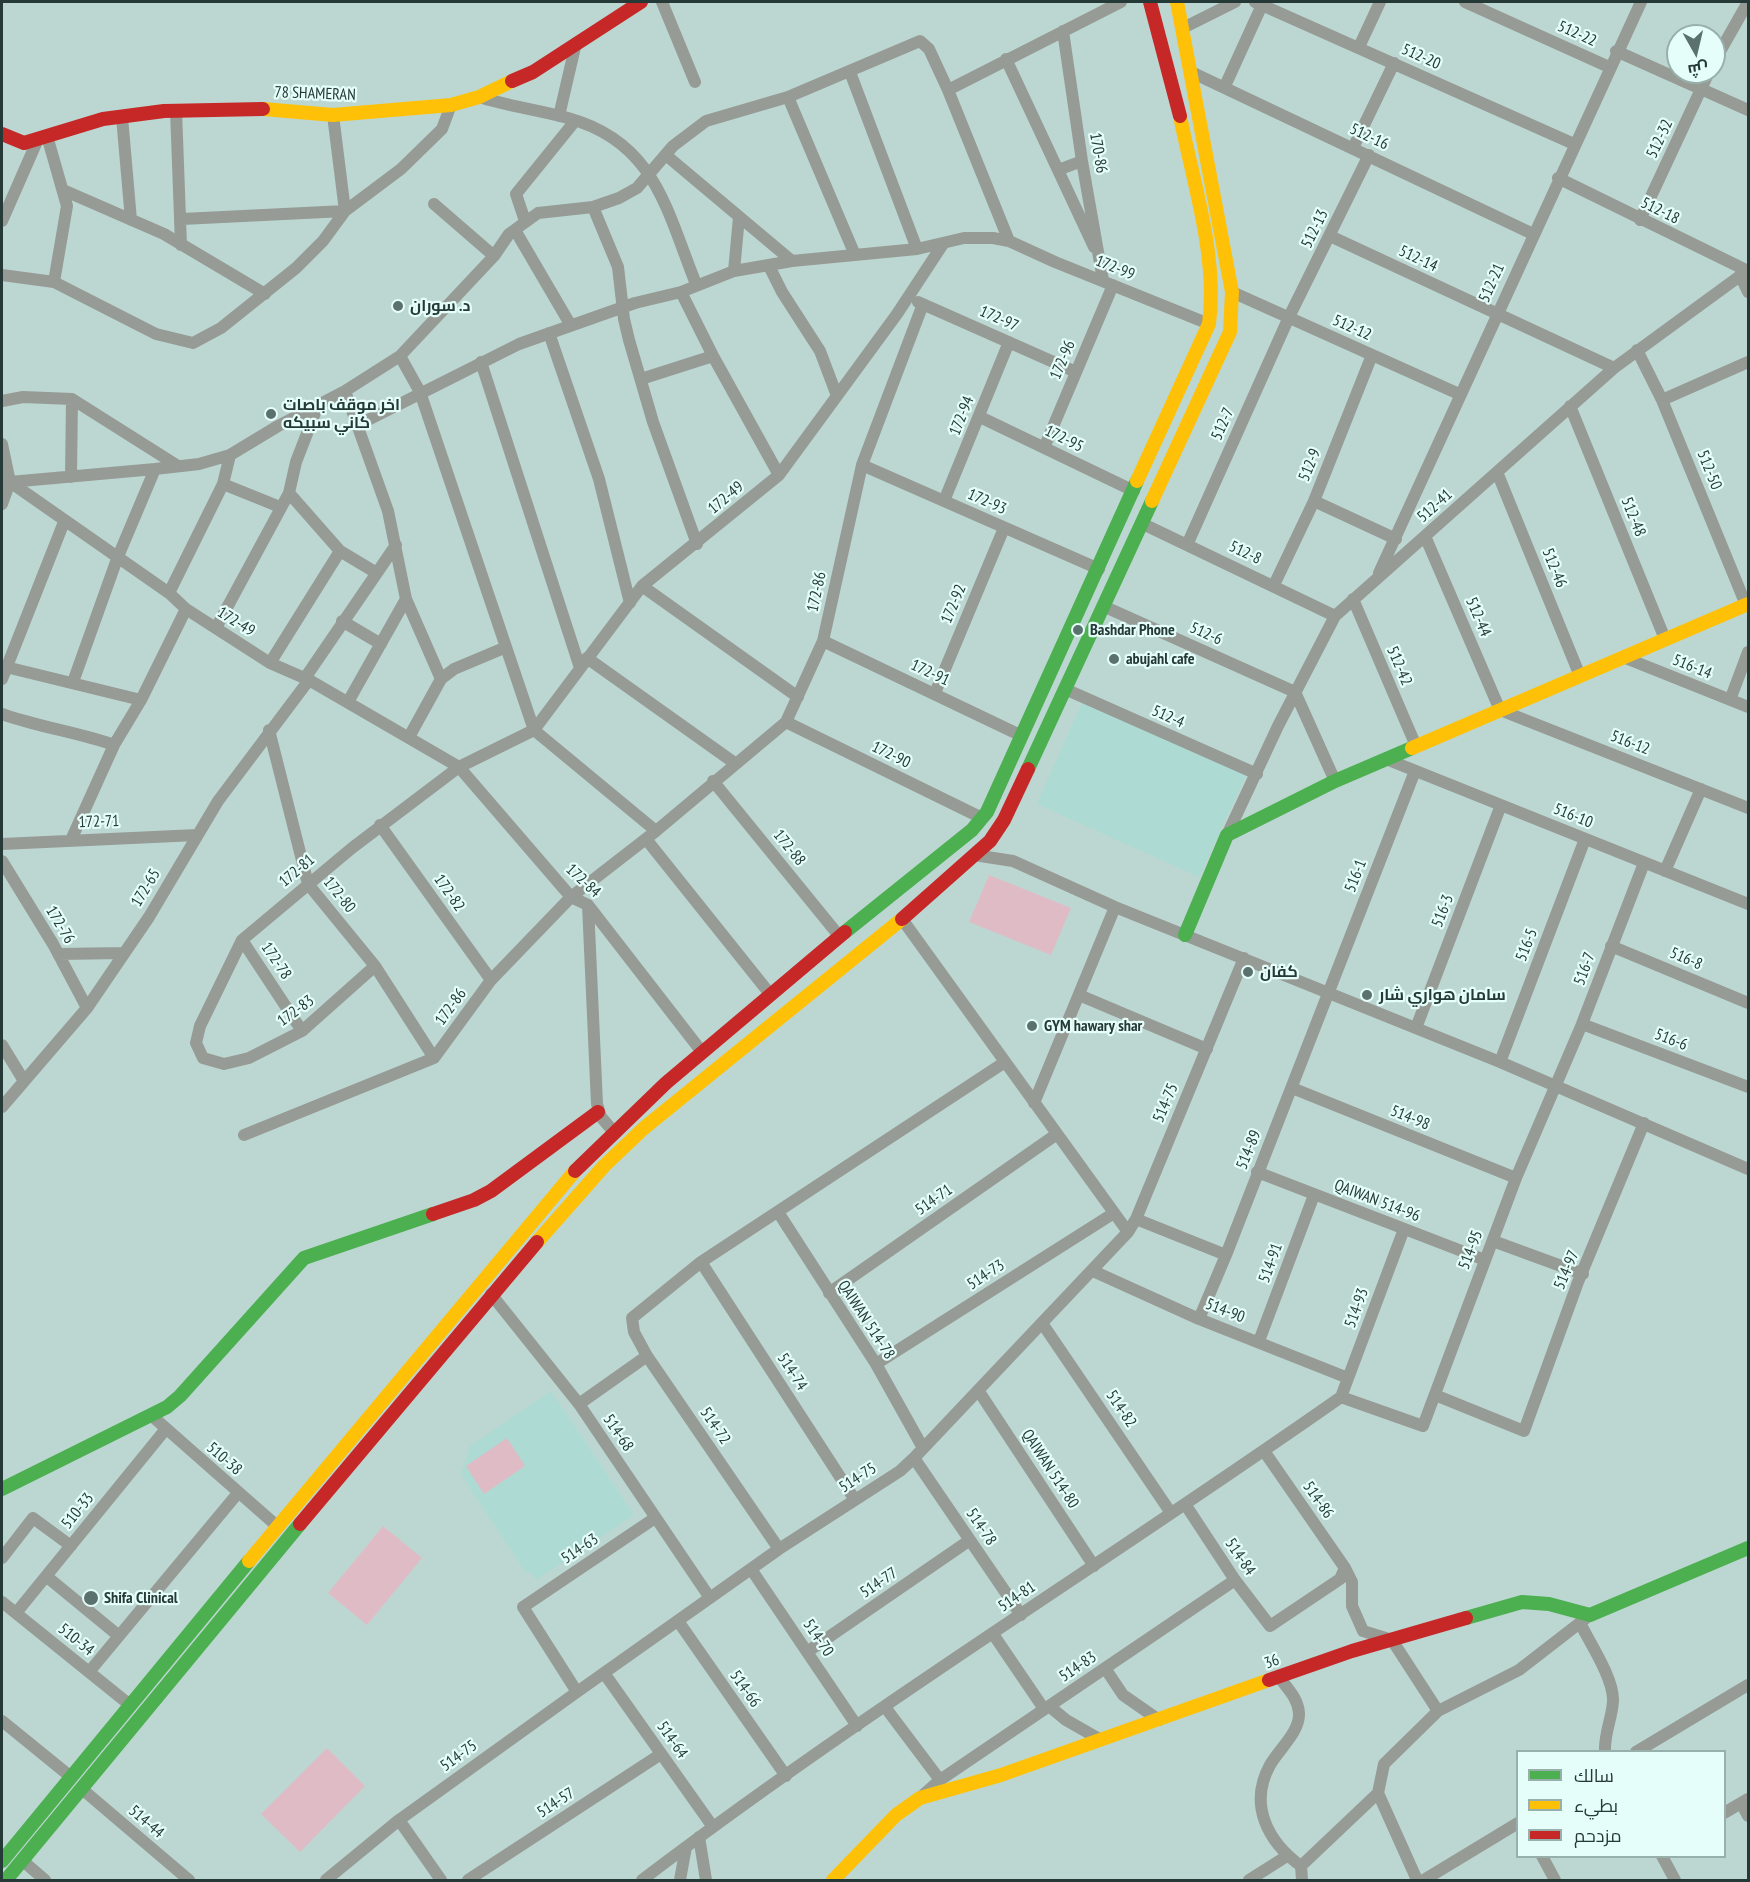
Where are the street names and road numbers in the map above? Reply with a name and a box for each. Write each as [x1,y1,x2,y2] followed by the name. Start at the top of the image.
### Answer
[1555,17,1599,51] street label: 512-22
[1399,40,1443,74] street label: 512-20
[274,83,356,105] street label: 78 SHAMERAN
[1643,117,1677,161] street label: 512-32
[1347,120,1391,154] street label: 512-16
[1085,131,1111,175] street label: 170-86
[1638,193,1682,229] street label: 512-18
[1297,207,1333,251] street label: 512-13
[1396,242,1440,276] street label: 512-14
[1093,251,1137,285] street label: 172-99
[1475,261,1509,305] street label: 512-21
[977,302,1021,336] street label: 172-97
[1330,311,1374,345] street label: 512-12
[1046,338,1080,382] street label: 172-96
[945,394,979,438] street label: 172-94
[1207,405,1239,443] street label: 512-7
[1042,421,1086,457] street label: 172-95
[1295,446,1325,484] street label: 512-9
[1692,448,1726,492] street label: 512-50
[704,478,748,518] street label: 172-49
[965,485,1009,519] street label: 172-93
[1413,485,1457,527] street label: 512-41
[1616,495,1650,539] street label: 512-48
[1226,537,1264,569] street label: 512-8
[1537,546,1571,590] street label: 512-46
[803,570,831,614] street label: 172-86
[937,582,971,626] street label: 172-92
[1461,595,1495,639] street label: 512-44
[214,603,258,641] street label: 172-49
[1187,618,1225,650] street label: 512-6
[1382,644,1416,688] street label: 512-42
[1670,650,1714,684] street label: 516-14
[908,656,952,690] street label: 172-91
[1149,701,1187,733] street label: 512-4
[1608,727,1652,759] street label: 516-12
[869,737,913,773] street label: 172-90
[1551,799,1595,833] street label: 516-10
[78,812,120,832] street label: 172-71
[769,826,809,870] street label: 172-88
[275,851,319,891] street label: 172-81
[1341,857,1371,895] street label: 516-1
[562,860,604,902] street label: 172-84
[127,866,165,910] street label: 172-65
[429,871,469,915] street label: 172-82
[319,873,359,917] street label: 172-80
[1428,892,1458,930] street label: 516-3
[41,903,79,947] street label: 172-76
[1512,926,1542,964] street label: 516-5
[257,939,295,983] street label: 172-78
[1667,944,1705,974] street label: 516-8
[1570,950,1600,988] street label: 516-7
[431,985,471,1029] street label: 172-86
[274,991,318,1031] street label: 172-83
[1652,1025,1690,1055] street label: 516-6
[1149,1081,1183,1125] street label: 514-75
[1388,1101,1432,1135] street label: 514-98
[1232,1128,1266,1172] street label: 514-89
[1331,1176,1423,1226] street label: QAIWAN 514-96
[912,1180,956,1220] street label: 514-71
[1455,1228,1487,1272] street label: 514-95
[1255,1241,1287,1285] street label: 514-91
[1550,1248,1584,1292] street label: 514-97
[964,1256,1008,1294] street label: 514-73
[833,1277,899,1363] street label: QAIWAN 514-78
[1341,1286,1373,1330] street label: 514-93
[1203,1295,1247,1327] street label: 514-90
[773,1350,811,1394] street label: 514-74
[1102,1387,1140,1431] street label: 514-82
[696,1404,734,1448] street label: 514-72
[599,1411,637,1455] street label: 514-68
[1017,1426,1083,1512] street label: QAIWAN 514-80
[202,1438,246,1480] street label: 510-38
[836,1459,880,1497] street label: 514-75
[1298,1478,1338,1522] street label: 514-86
[58,1489,98,1533] street label: 510-33
[962,1505,1000,1549] street label: 514-78
[558,1530,602,1568] street label: 514-63
[1221,1535,1259,1579] street label: 514-84
[857,1564,901,1602] street label: 514-77
[995,1578,1039,1616] street label: 514-81
[799,1616,837,1660] street label: 514-70
[54,1620,98,1660] street label: 510-34
[1056,1648,1100,1686] street label: 514-83
[1262,1651,1282,1673] street label: 36
[725,1667,765,1711] street label: 514-66
[652,1718,692,1762] street label: 514-64
[437,1736,481,1776] street label: 514-75
[534,1784,578,1822] street label: 514-57
[124,1801,168,1843] street label: 514-44

